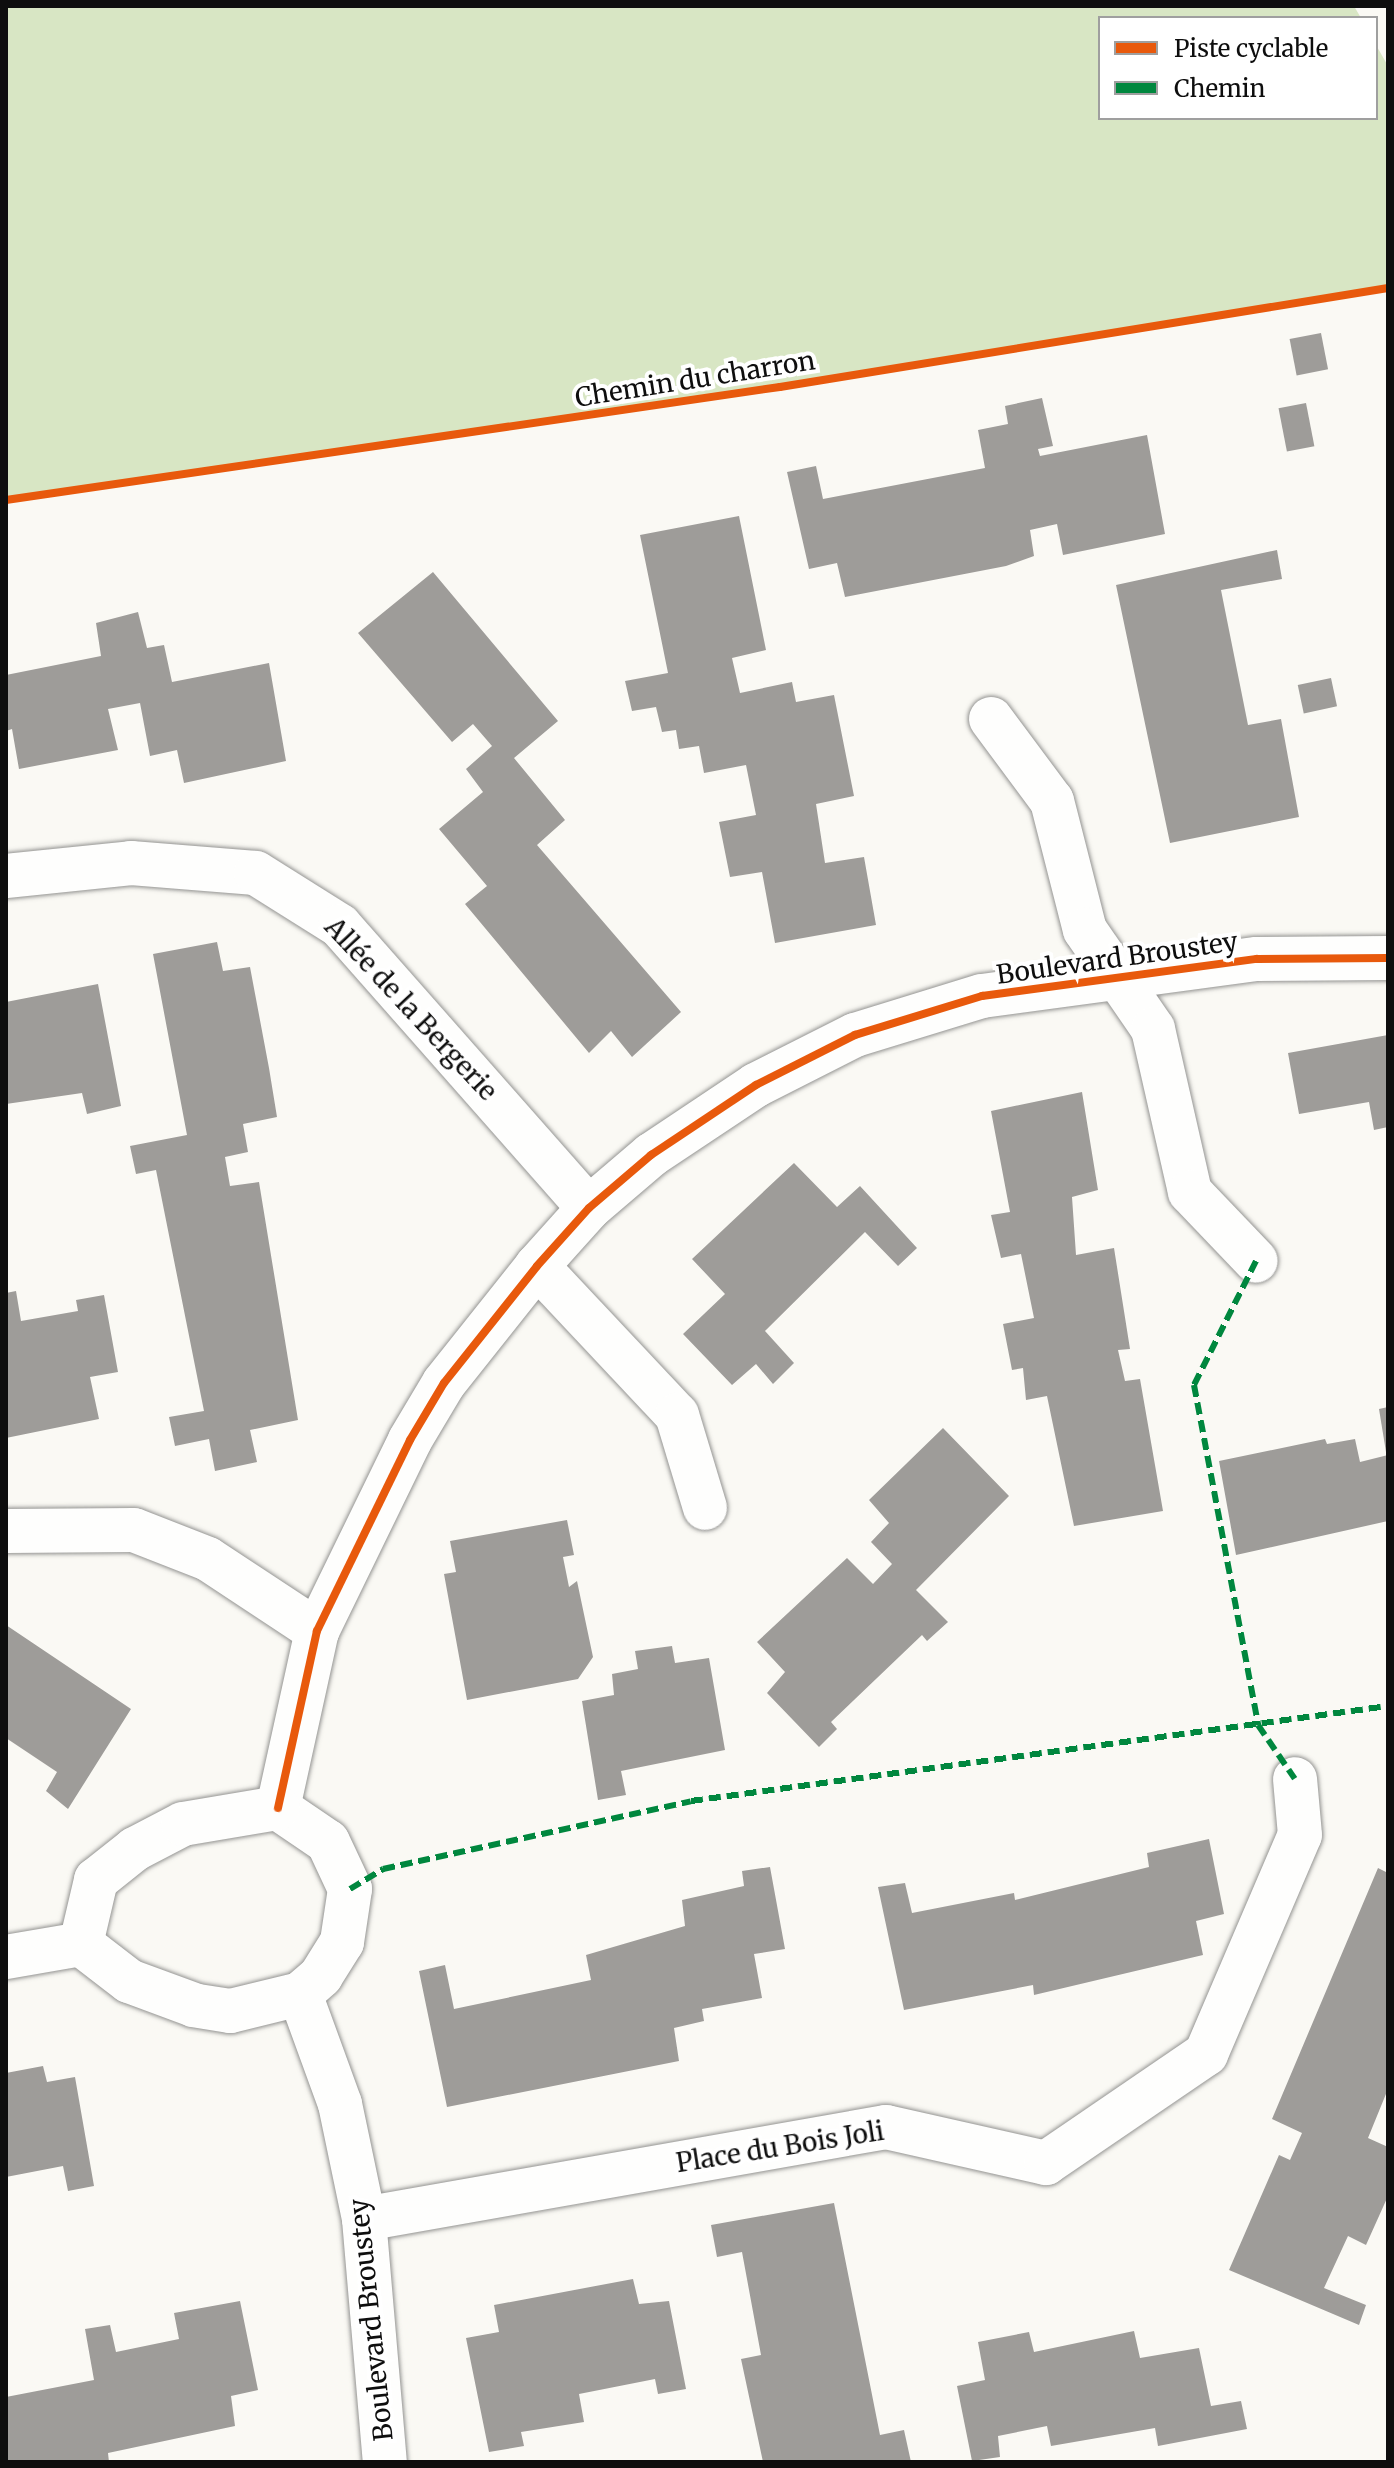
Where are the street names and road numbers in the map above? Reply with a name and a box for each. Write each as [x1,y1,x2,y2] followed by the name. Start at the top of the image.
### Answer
[573,345,817,413] street label: Chemin du charron
[318,911,504,1107] street label: Allée de la Bergerie
[994,926,1240,990] street label: Boulevard Broustey
[674,2115,886,2179] street label: Place du Bois Joli
[343,2197,399,2443] street label: Boulevard Broustey

